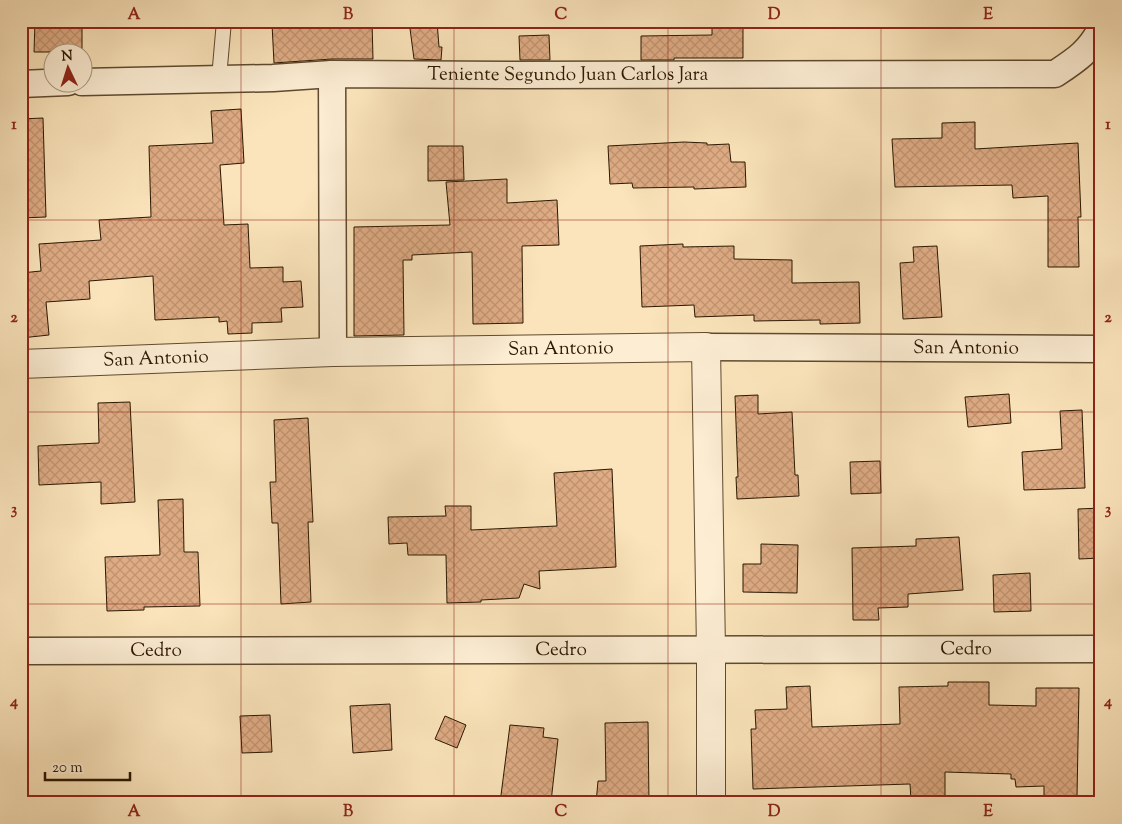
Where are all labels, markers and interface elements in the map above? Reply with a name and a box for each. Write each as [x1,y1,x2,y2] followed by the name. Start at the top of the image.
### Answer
[128,4,141,27] text: A
[343,4,353,27] text: B
[555,4,568,27] text: C
[768,4,781,27] text: D
[983,4,993,27] text: E
[42,42,92,92] north arrow
[61,47,74,67] text: N
[427,61,709,89] street label: Teniente Segundo Juan Carlos Jara
[11,114,17,137] text: 1
[1105,114,1111,137] text: 1
[10,307,18,330] text: 2
[1104,307,1112,330] text: 2
[508,335,614,363] street label: San Antonio
[913,335,1019,362] street label: San Antonio
[103,343,209,374] street label: San Antonio
[11,499,18,522] text: 3
[1105,499,1112,522] text: 3
[535,636,587,664] street label: Cedro
[940,636,992,663] street label: Cedro
[130,637,182,664] street label: Cedro
[9,691,18,714] text: 4
[1103,691,1112,714] text: 4
[45,749,130,781] scale bar
[52,758,83,779] text: 20 m
[128,801,141,824] text: A
[343,801,353,824] text: B
[555,801,568,824] text: C
[768,801,781,824] text: D
[983,801,993,824] text: E

